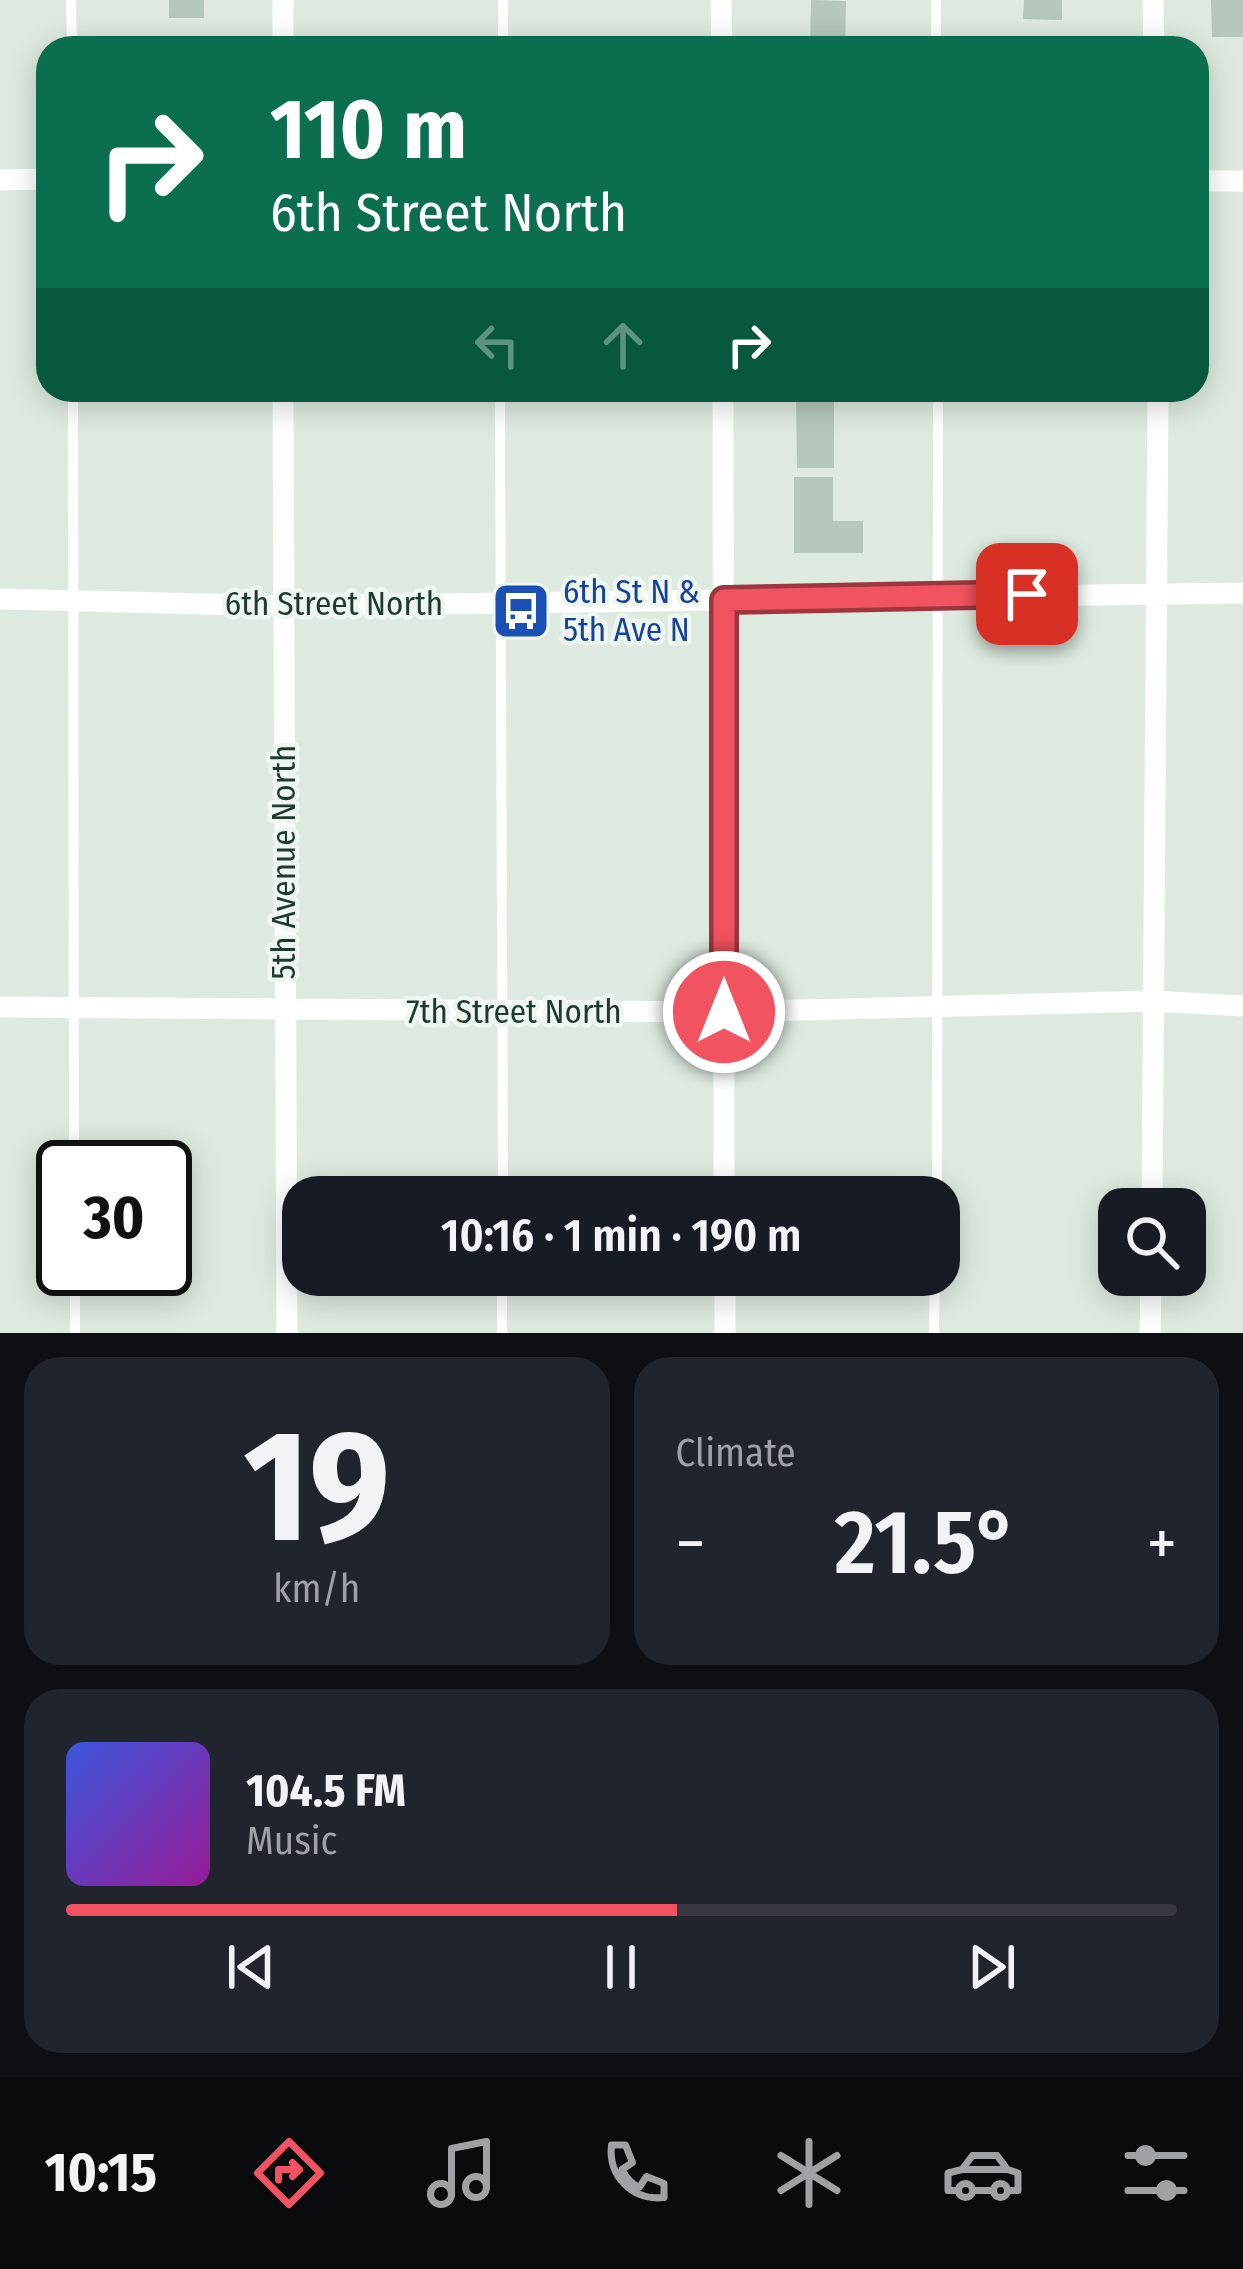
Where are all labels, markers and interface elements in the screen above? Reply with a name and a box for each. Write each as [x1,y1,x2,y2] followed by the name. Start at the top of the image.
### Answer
[270,79,467,180] text: 110 m
[72,84,228,240] icon: right
[270,181,627,245] text: 6th Street North
[464,312,530,378] icon: left
[590,312,656,378] icon: ahead
[716,312,782,378] icon: right
[976,543,1078,645] pin
[994,561,1060,627] icon: arrive
[563,572,700,650] place label: 6th St N & 5th Ave N
[490,580,552,642] bus stop icon: 6th St N & 5th Ave N
[225,584,443,624] street label: 6th Street North
[264,745,304,979] street label: 5th Avenue North
[661,949,787,1075] position arrow
[406,992,622,1032] street label: 7th Street North
[36,1140,192,1296] speed limit sign: 30
[1098,1188,1206,1296] map controls
[1098,1188,1206,1296] button: search
[441,1209,801,1263] text: 10:16 · 1 min · 190 m
[243,1394,390,1581] text: 19
[676,1430,796,1476] text: Climate
[835,1489,1018,1597] text: 21.5°
[676,1504,705,1583] text: −
[1147,1504,1177,1583] text: +
[273,1566,360,1612] text: km/h
[246,1764,406,1818] text: 104.5 FM
[246,1818,337,1864] text: Music
[218,1934,284,2000] icon: previous
[588,1934,654,2000] icon: pause
[959,1934,1025,2000] icon: next
[247,2131,331,2215] icon: directions
[420,2131,504,2215] icon: music
[594,2131,678,2215] icon: phone
[767,2131,851,2215] icon: climate
[941,2131,1025,2215] icon: car
[1114,2131,1198,2215] icon: filters
[45,2141,157,2205] text: 10:15

